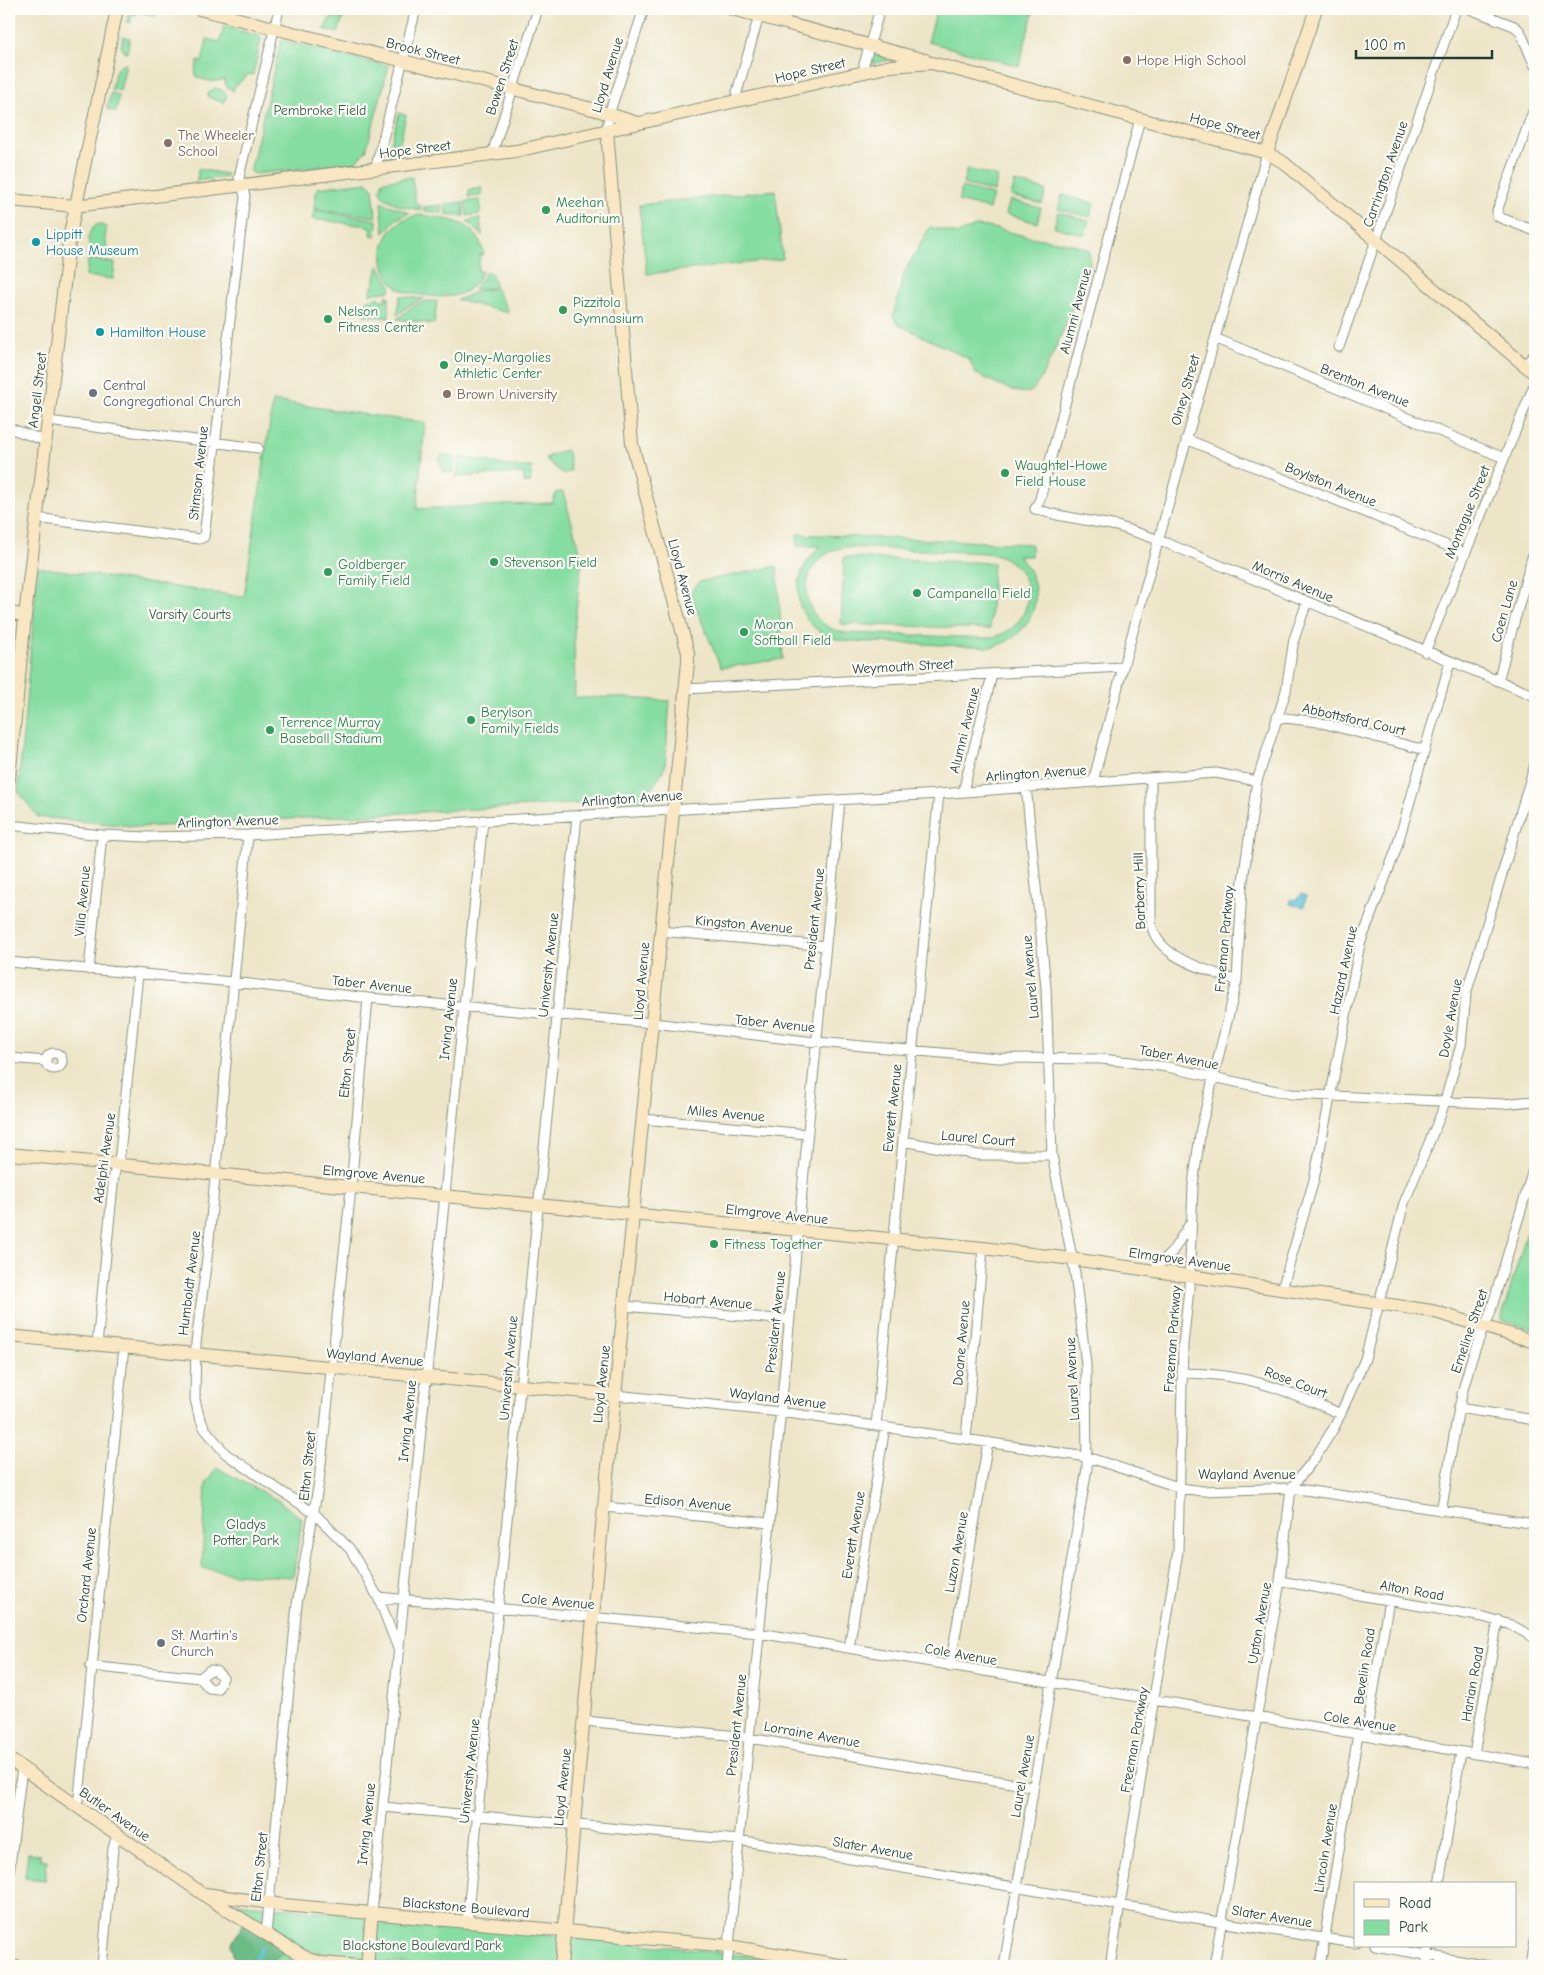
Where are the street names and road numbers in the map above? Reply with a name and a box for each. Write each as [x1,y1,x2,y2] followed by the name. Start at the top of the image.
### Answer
[384,34,462,69] street label: Brook Street
[588,35,627,115] street label: Lloyd Avenue
[482,36,523,117] street label: Bowen Street
[773,54,848,87] street label: Hope Street
[1188,109,1263,144] street label: Hope Street
[1359,119,1412,230] street label: Carrington Avenue
[378,137,453,162] street label: Hope Street
[1056,266,1095,356] street label: Alumni Avenue
[24,350,51,429] street label: Angell Street
[1167,352,1204,427] street label: Olney Street
[1318,360,1412,411] street label: Brenton Avenue
[185,425,212,521] street label: Stimson Avenue
[1283,458,1379,511] street label: Boylston Avenue
[1441,462,1494,561] street label: Montague Street
[664,537,701,617] street label: Lloyd Avenue
[1250,557,1336,606] street label: Morris Avenue
[1487,578,1521,644] street label: Coen Lane
[852,655,955,678] street label: Weymouth Street
[946,685,983,775] street label: Alumni Avenue
[1301,699,1408,740] street label: Abbottsford Court
[985,761,1087,786] street label: Arlington Avenue
[581,786,683,811] street label: Arlington Avenue
[177,811,279,832] street label: Arlington Avenue
[1130,852,1149,930] street label: Barberry Hill
[71,865,94,937] street label: Villa Avenue
[801,867,828,971] street label: President Avenue
[1211,884,1238,993] street label: Freeman Parkway
[535,912,562,1018] street label: University Avenue
[694,912,794,937] street label: Kingston Avenue
[1326,924,1361,1016] street label: Hazard Avenue
[1018,934,1043,1019] street label: Laurel Avenue
[630,941,653,1021] street label: Lloyd Avenue
[331,972,413,997] street label: Taber Avenue
[436,977,461,1061] street label: Irving Avenue
[1435,977,1466,1059] street label: Doyle Avenue
[734,1011,816,1036] street label: Taber Avenue
[335,1026,360,1099] street label: Elton Street
[1138,1041,1220,1074] street label: Taber Avenue
[879,1063,906,1153] street label: Everett Avenue
[686,1102,766,1125] street label: Miles Avenue
[90,1112,119,1204] street label: Adelphi Avenue
[940,1127,1017,1150] street label: Laurel Court
[322,1162,426,1187] street label: Elmgrove Avenue
[725,1201,829,1228] street label: Elmgrove Avenue
[175,1230,204,1336] street label: Humboldt Avenue
[1128,1244,1232,1275] street label: Elmgrove Avenue
[762,1270,789,1374] street label: President Avenue
[1160,1284,1185,1393] street label: Freeman Parkway
[1447,1286,1492,1375] street label: Emeline Street
[663,1288,753,1313] street label: Hobart Avenue
[949,1300,974,1386] street label: Doane Avenue
[495,1315,522,1421] street label: University Avenue
[1062,1337,1083,1421] street label: Laurel Avenue
[589,1344,614,1424] street label: Lloyd Avenue
[326,1345,424,1370] street label: Wayland Avenue
[1262,1363,1330,1403] street label: Rose Court
[395,1379,420,1463] street label: Irving Avenue
[729,1384,827,1413] street label: Wayland Avenue
[295,1429,320,1502] street label: Elton Street
[1198,1466,1296,1483] street label: Wayland Avenue
[644,1490,732,1515] street label: Edison Avenue
[838,1490,869,1580] street label: Everett Avenue
[941,1510,972,1594] street label: Luzon Avenue
[73,1527,100,1623] street label: Orchard Avenue
[1379,1576,1445,1604] street label: Alton Road
[1244,1581,1275,1665] street label: Upton Avenue
[521,1590,595,1613] street label: Cole Avenue
[1350,1627,1379,1706] street label: Bevelin Road
[923,1640,999,1669] street label: Cole Avenue
[1458,1645,1487,1723] street label: Harian Road
[723,1673,750,1777] street label: President Avenue
[1117,1685,1152,1794] street label: Freeman Parkway
[1322,1707,1397,1736] street label: Cole Avenue
[456,1718,483,1824] street label: University Avenue
[762,1718,861,1751] street label: Lorraine Avenue
[1007,1733,1038,1819] street label: Laurel Avenue
[550,1747,575,1827] street label: Lloyd Avenue
[354,1782,379,1866] street label: Irving Avenue
[76,1784,154,1845] street label: Butler Avenue
[1310,1802,1341,1894] street label: Lincoln Avenue
[247,1830,272,1903] street label: Elton Street
[831,1833,915,1864] street label: Slater Avenue
[402,1893,530,1922] street label: Blackstone Boulevard
[1230,1902,1313,1931] street label: Slater Avenue

